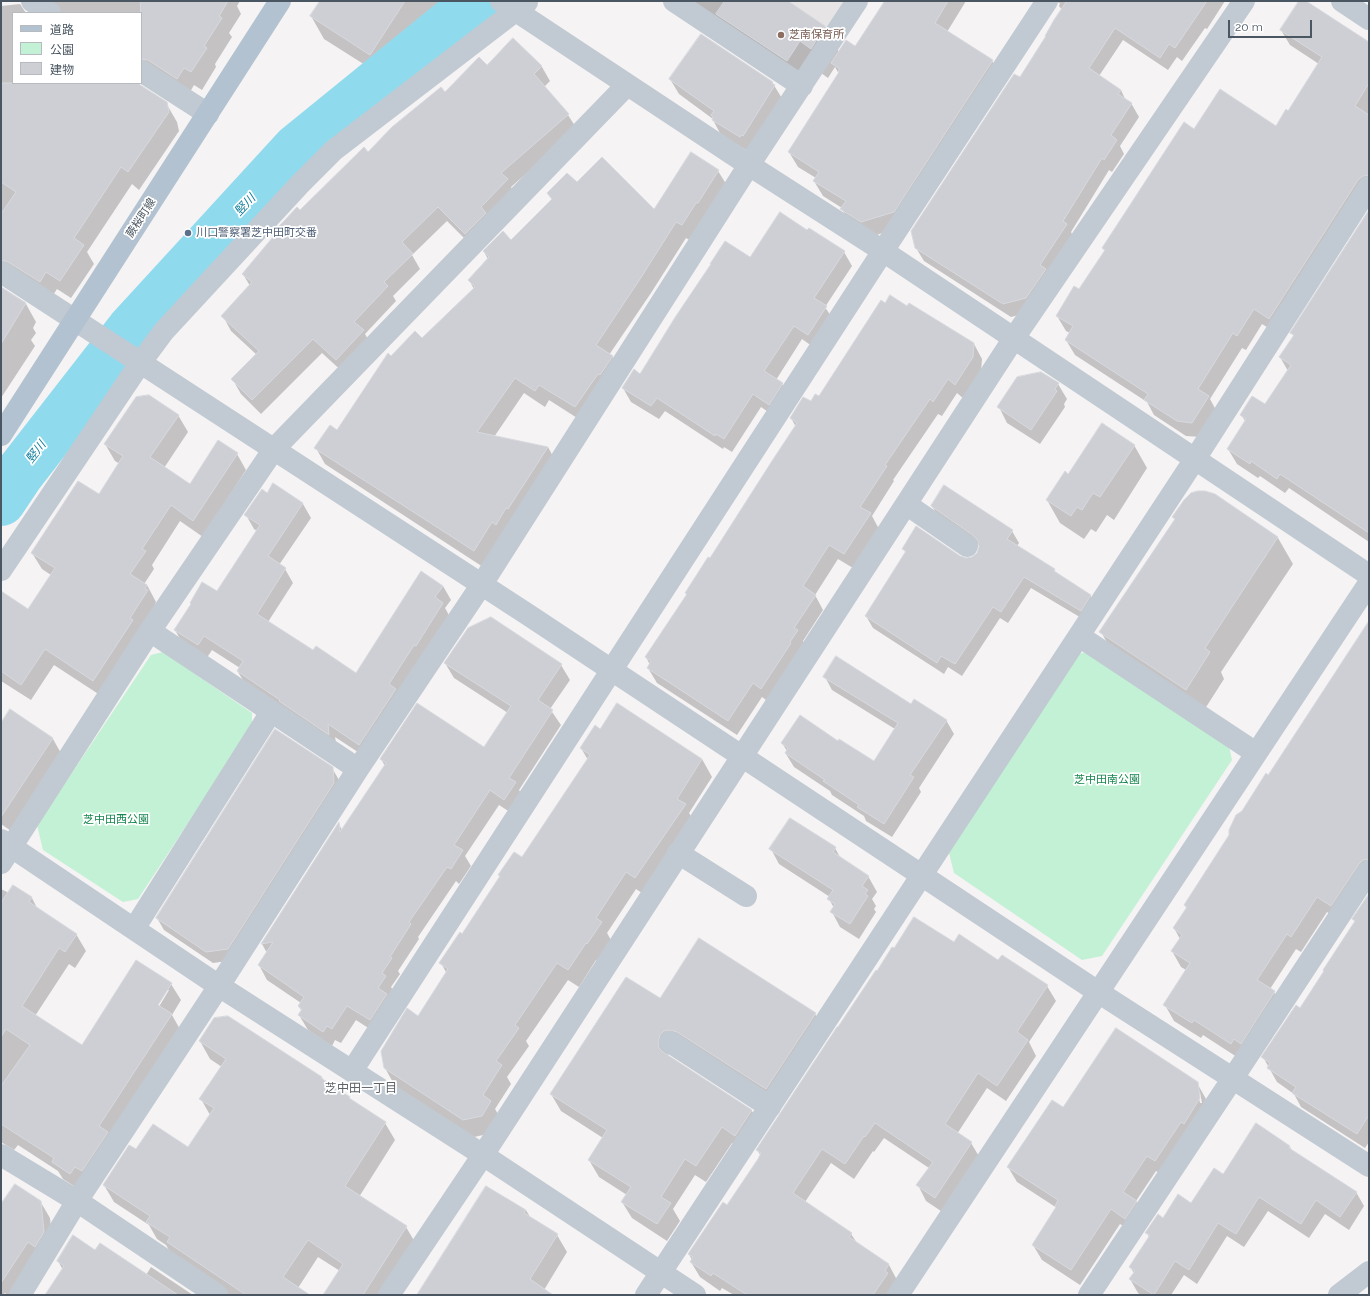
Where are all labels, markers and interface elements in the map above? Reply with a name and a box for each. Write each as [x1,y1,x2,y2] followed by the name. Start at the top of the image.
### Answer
[12,12,142,84] legend
[1230,12,1314,38] scale bar
[1235,20,1263,34] text: 20 m
[50,23,74,37] text: 道路
[789,28,844,42] place label: 芝南保育所
[776,30,786,40] marker: 芝南保育所
[50,43,74,57] text: 公園
[50,63,74,77] text: 建物
[232,191,258,219] water label: 竪川
[123,196,159,240] street label: 蕨桜町線
[196,226,317,240] place label: 川口警察署芝中田町交番
[183,228,193,238] marker: 川口警察署芝中田町交番
[23,438,49,466] water label: 竪川
[1074,773,1140,787] park label: 芝中田南公園
[83,813,149,827] park label: 芝中田西公園
[325,1081,397,1095] district label: 芝中田一丁目

